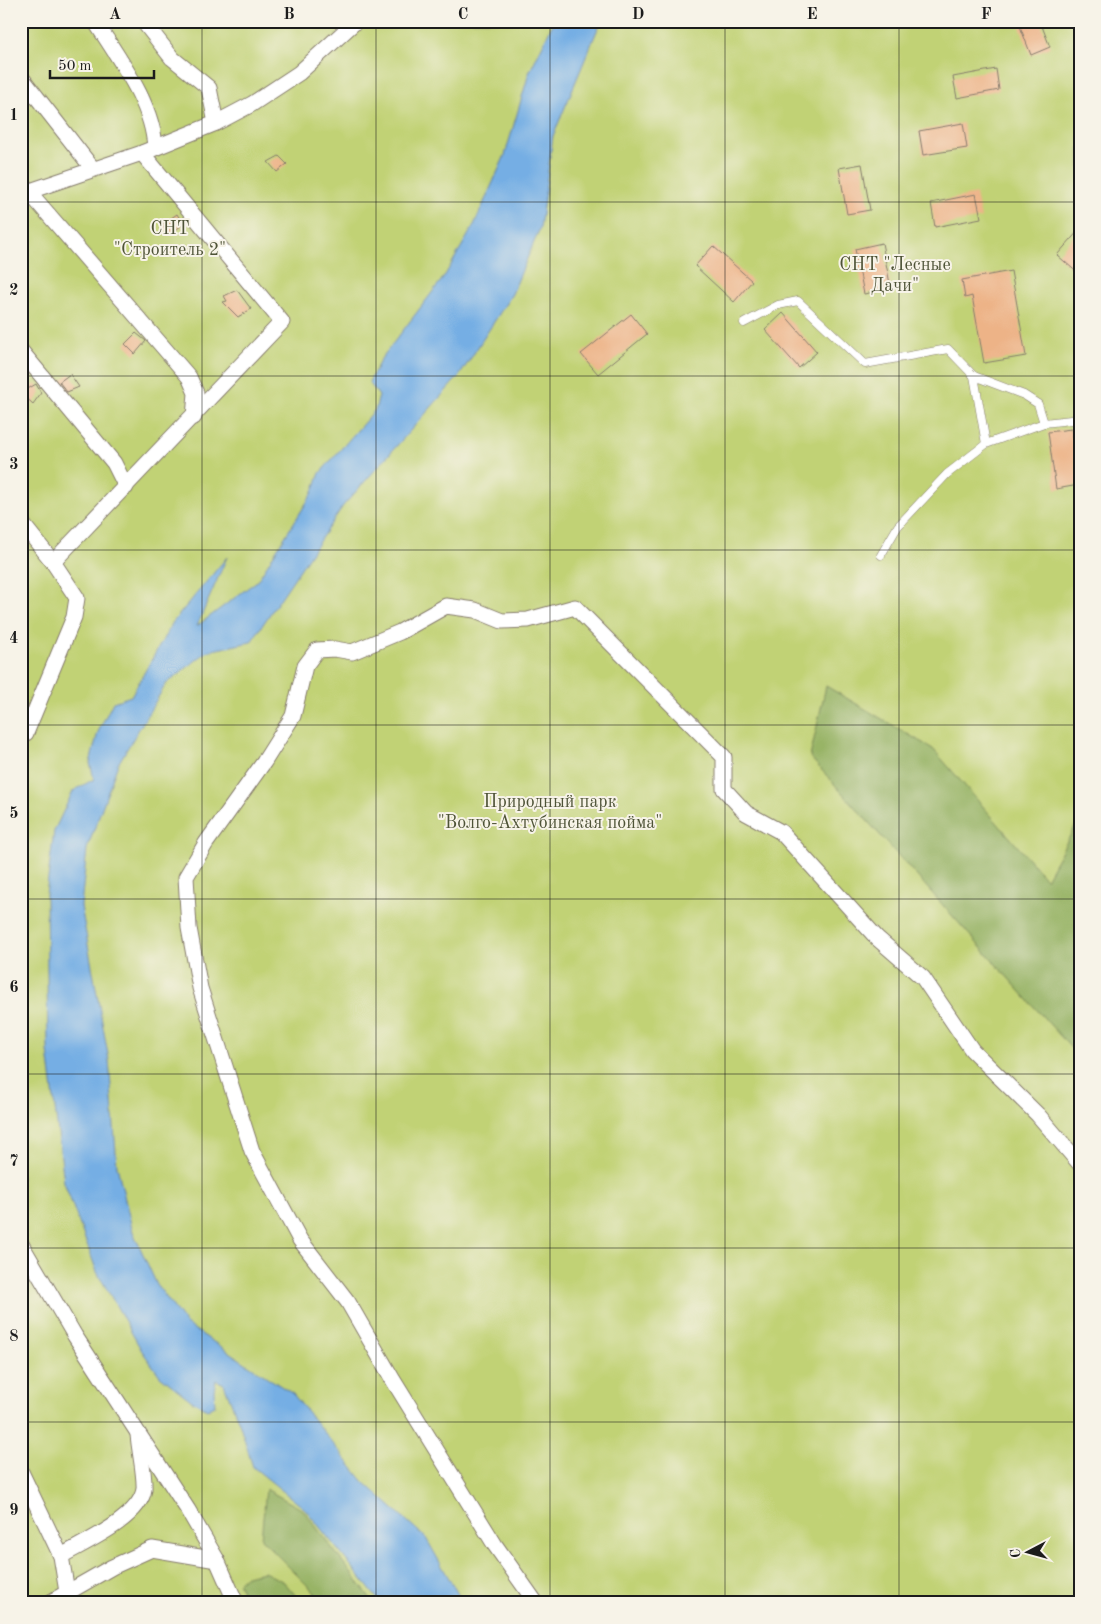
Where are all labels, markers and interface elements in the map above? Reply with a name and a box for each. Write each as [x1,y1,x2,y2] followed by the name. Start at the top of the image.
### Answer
[109,7,121,23] text: A
[283,7,295,23] text: B
[458,7,468,23] text: C
[632,7,644,23] text: D
[806,7,818,23] text: E
[981,7,992,23] text: F
[50,48,154,80] scale bar
[58,59,92,74] text: 50 m
[9,108,19,124] text: 1
[114,220,226,259] park label: СНТ "Строитель 2"
[839,256,951,295] park label: СНТ "Лесные Дачи"
[9,283,19,299] text: 2
[9,457,19,473] text: 3
[9,631,19,647] text: 4
[438,793,662,832] park label: Природный парк "Волго-Ахтубинская пойма"
[9,806,19,822] text: 5
[9,980,19,996] text: 6
[9,1154,19,1170] text: 7
[9,1329,19,1345] text: 8
[9,1503,19,1519] text: 9
[1004,1526,1054,1576] north arrow
[1009,1548,1024,1559] text: С

